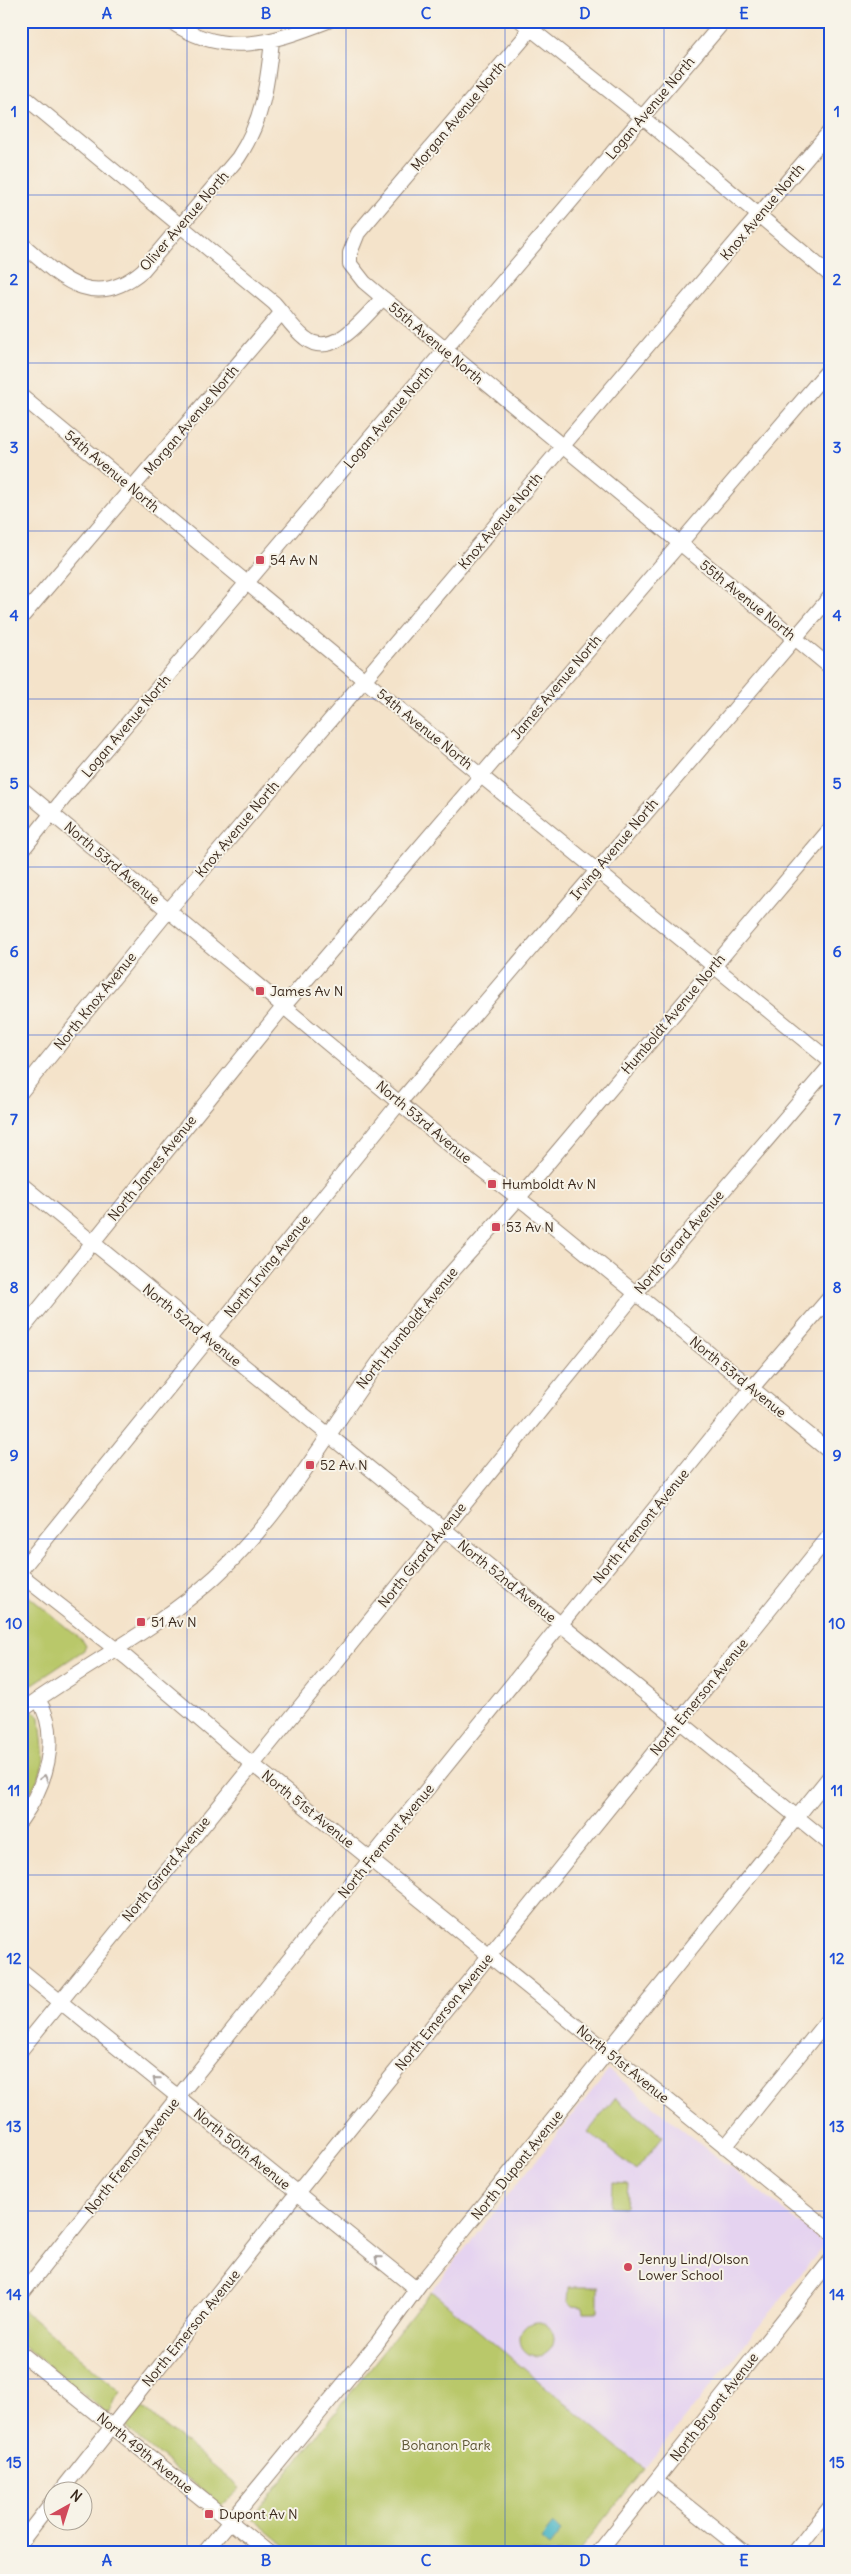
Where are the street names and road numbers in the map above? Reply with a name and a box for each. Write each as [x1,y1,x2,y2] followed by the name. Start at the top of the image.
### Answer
[602,53,698,163] street label: Logan Avenue North
[407,57,509,175] street label: Morgan Avenue North
[716,160,808,264] street label: Knox Avenue North
[136,167,232,275] street label: Oliver Avenue North
[385,298,487,388] street label: 55th Avenue North
[140,361,242,479] street label: Morgan Avenue North
[340,362,436,472] street label: Logan Avenue North
[61,426,163,516] street label: 54th Avenue North
[454,469,546,573] street label: Knox Avenue North
[696,556,800,644] street label: 55th Avenue North
[507,631,605,743] street label: James Avenue North
[78,671,174,781] street label: Logan Avenue North
[373,685,477,773] street label: 54th Avenue North
[191,777,283,881] street label: Knox Avenue North
[566,795,662,903] street label: Irving Avenue North
[61,818,163,908] street label: North 53rd Avenue
[50,948,140,1054] street label: North Knox Avenue
[617,950,729,1078] street label: Humboldt Avenue North
[373,1077,475,1167] street label: North 53rd Avenue
[104,1112,200,1224] street label: North James Avenue
[630,1186,728,1298] street label: North Girard Avenue
[220,1211,314,1321] street label: North Irving Avenue
[352,1263,462,1393] street label: North Humboldt Avenue
[139,1280,245,1370] street label: North 52nd Avenue
[686,1332,790,1422] street label: North 53rd Avenue
[589,1465,693,1587] street label: North Fremont Avenue
[374,1499,470,1611] street label: North Girard Avenue
[454,1536,560,1626] street label: North 52nd Avenue
[646,1635,752,1759] street label: North Emerson Avenue
[258,1766,358,1852] street label: North 51st Avenue
[334,1780,438,1902] street label: North Fremont Avenue
[118,1813,214,1925] street label: North Girard Avenue
[391,1950,497,2074] street label: North Emerson Avenue
[573,2021,673,2107] street label: North 51st Avenue
[81,2094,183,2218] street label: North Fremont Avenue
[190,2104,294,2194] street label: North 50th Avenue
[467,2106,567,2224] street label: North Dupont Avenue
[138,2266,244,2390] street label: North Emerson Avenue
[666,2349,762,2465] street label: North Bryant Avenue
[93,2409,197,2497] street label: North 49th Avenue

